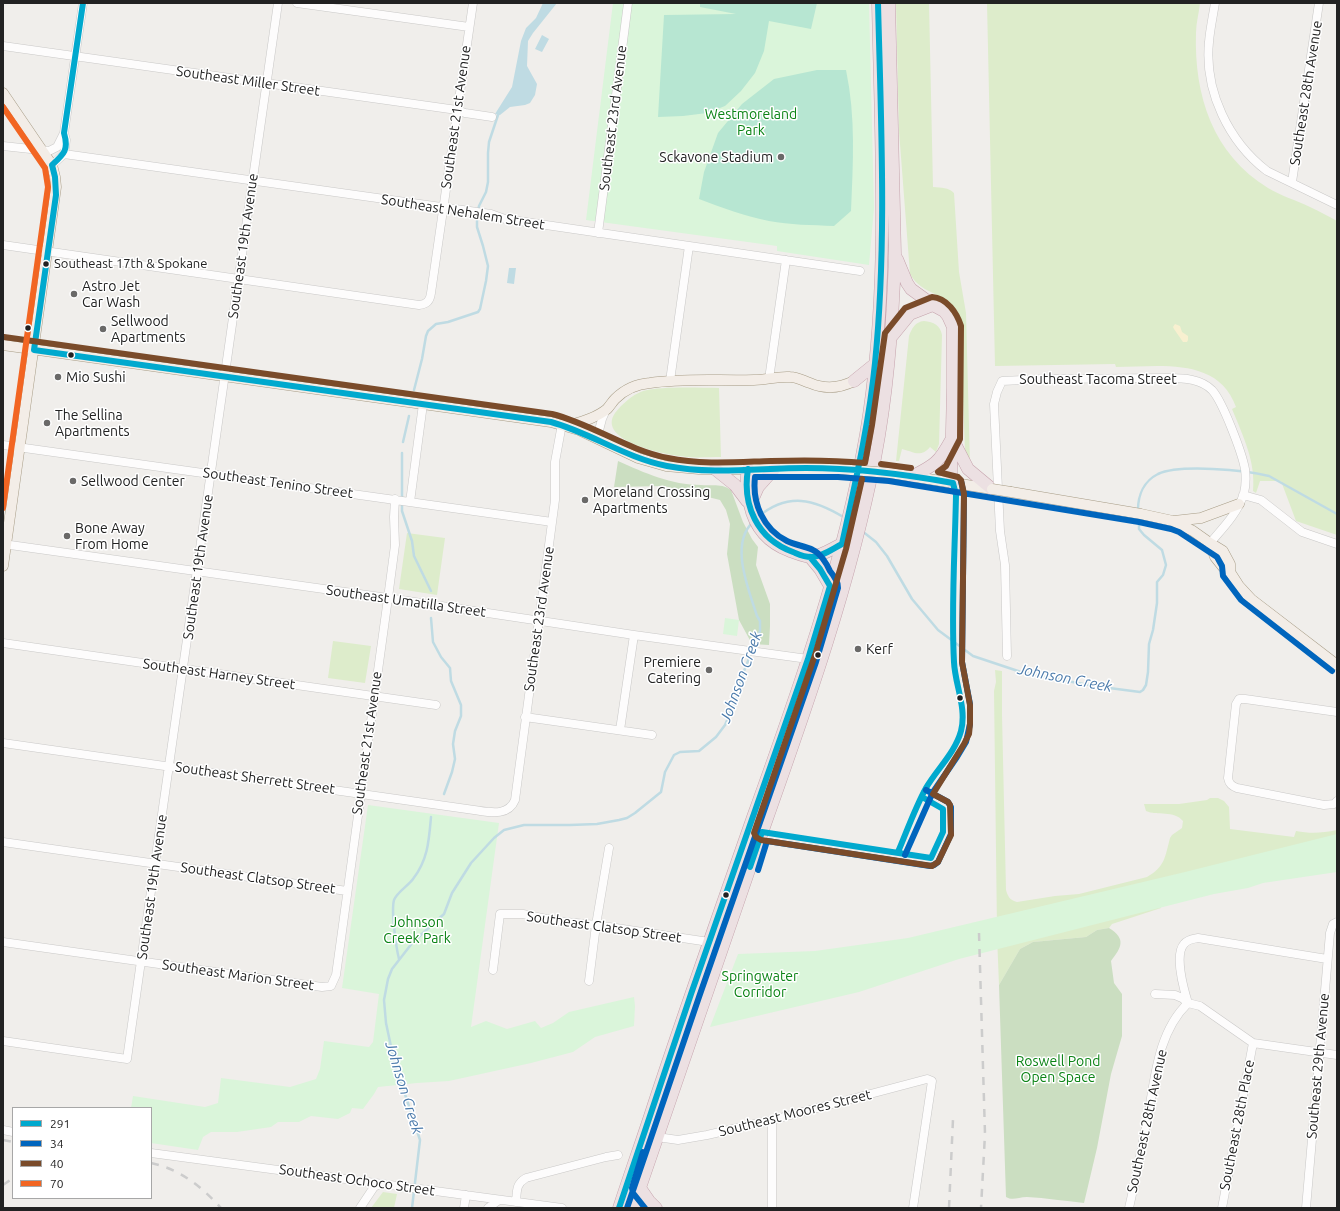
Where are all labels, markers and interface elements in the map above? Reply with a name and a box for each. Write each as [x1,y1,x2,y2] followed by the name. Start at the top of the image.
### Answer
[1286,19,1326,167] street label: Southeast 28th Avenue
[438,44,474,190] street label: Southeast 21st Avenue
[596,44,630,192] street label: Southeast 23rd Avenue
[175,63,321,99] street label: Southeast Miller Street
[705,106,797,138] park label: Westmoreland Park
[659,149,773,165] place label: Sckavone Stadium
[776,152,786,162] marker: Sckavone Stadium
[224,172,262,320] street label: Southeast 19th Avenue
[380,191,546,233] street label: Southeast Nehalem Street
[54,256,207,272] place label: Southeast 17th & Spokane
[41,259,51,269] marker: Southeast 17th & Spokane
[82,278,140,310] place label: Astro Jet Car Wash
[69,289,79,299] marker: Astro Jet Car Wash
[111,313,186,346] place label: Sellwood Apartments
[23,323,33,333] unlabelled marker
[98,324,108,334] marker: Sellwood Apartments
[66,350,76,360] unlabelled marker
[66,369,126,385] place label: Mio Sushi
[1019,371,1177,387] street label: Southeast Tacoma Street
[53,372,63,382] marker: Mio Sushi
[55,407,130,440] place label: The Sellina Apartments
[42,418,52,428] marker: The Sellina Apartments
[202,464,354,502] street label: Southeast Tenino Street
[81,473,185,489] place label: Sellwood Center
[68,476,78,486] marker: Sellwood Center
[593,484,710,516] place label: Moreland Crossing Apartments
[179,493,217,641] street label: Southeast 19th Avenue
[580,495,590,505] marker: Moreland Crossing Apartments
[75,520,149,552] place label: Bone Away From Home
[62,531,72,541] marker: Bone Away From Home
[520,545,558,693] street label: Southeast 23rd Avenue
[325,581,487,621] street label: Southeast Umatilla Street
[716,629,766,725] water label: Johnson Creek
[866,641,893,657] place label: Kerf
[853,644,863,654] marker: Kerf
[813,650,823,660] unlabelled marker
[643,654,701,686] place label: Premiere Catering
[142,655,296,693] street label: Southeast Harney Street
[1016,660,1114,696] water label: Johnson Creek
[704,665,714,675] marker: Premiere Catering
[349,670,385,816] street label: Southeast 21st Avenue
[955,693,965,703] unlabelled marker
[174,758,336,798] street label: Southeast Sherrett Street
[133,813,171,961] street label: Southeast 19th Avenue
[179,859,337,897] street label: Southeast Clatsop Street
[721,890,731,900] unlabelled marker
[525,908,683,946] street label: Southeast Clatsop Street
[383,914,451,946] park label: Johnson Creek Park
[161,956,315,994] street label: Southeast Marion Street
[722,968,798,1000] park label: Springwater Corridor
[1303,992,1333,1140] street label: Southeast 29th Avenue
[381,1039,427,1137] water label: Johnson Creek
[1124,1048,1170,1194] street label: Southeast 28th Avenue
[1016,1053,1100,1086] park label: Roswell Pond Open Space
[1216,1058,1258,1192] street label: Southeast 28th Place
[717,1086,873,1140] street label: Southeast Moores Street
[12,1107,152,1199] legend
[50,1117,70,1130] text: 291
[50,1137,64,1150] text: 34
[50,1157,64,1170] text: 40
[278,1161,436,1199] street label: Southeast Ochoco Street
[50,1177,64,1190] text: 70

